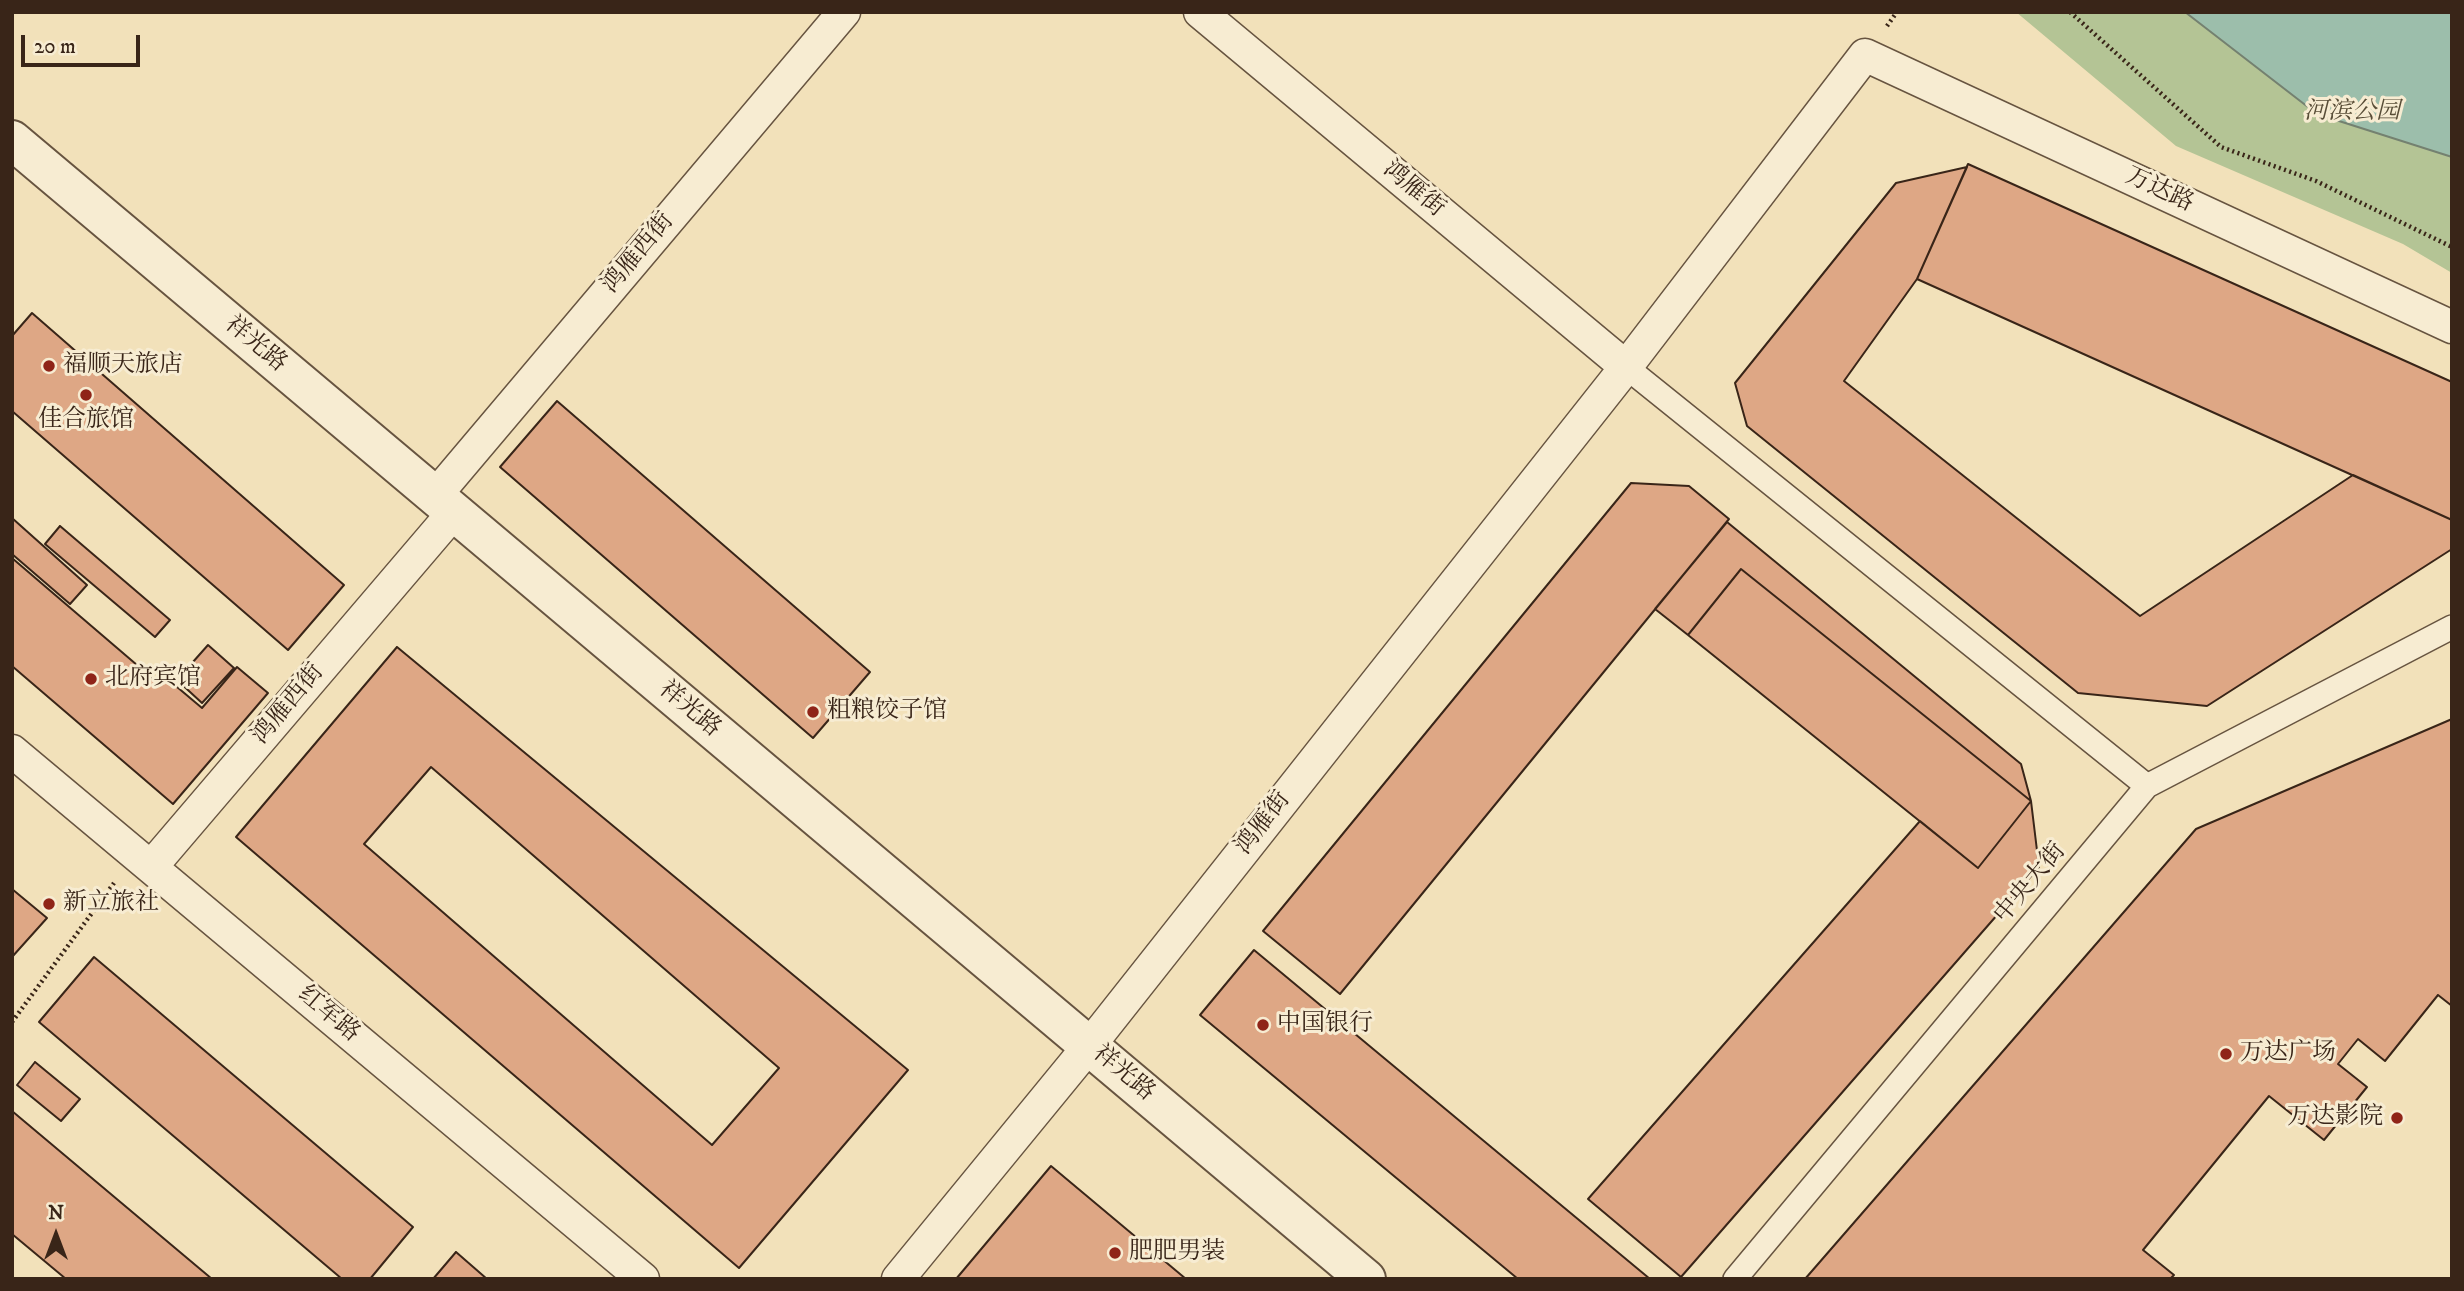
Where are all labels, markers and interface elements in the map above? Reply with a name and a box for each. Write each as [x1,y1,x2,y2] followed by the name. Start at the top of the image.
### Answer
[24,21,144,65] scale bar
[34,34,76,60] text: 20 m
[2304,99,2400,127] park label: 河滨公园
[1376,156,1450,224] street label: 鸿雁街
[2120,163,2198,219] street label: 万达路
[597,208,681,300] street label: 鸿雁西街
[218,311,292,379] street label: 祥光路
[63,352,183,380] place label: 福顺天旅店
[41,358,57,374] marker: 福顺天旅店
[78,387,94,403] marker: 佳合旅馆
[38,407,134,435] place label: 佳合旅馆
[247,659,331,751] street label: 鸿雁西街
[105,665,201,693] place label: 北府宾馆
[83,671,99,687] marker: 北府宾馆
[652,676,726,744] street label: 祥光路
[827,698,947,726] place label: 粗粮饺子馆
[805,704,821,720] marker: 粗粮饺子馆
[1230,787,1298,861] street label: 鸿雁街
[1989,838,2073,930] street label: 中央大街
[63,890,159,918] place label: 新立旅社
[41,896,57,912] marker: 新立旅社
[291,981,365,1049] street label: 红军路
[1277,1011,1373,1039] place label: 中国银行
[1255,1017,1271,1033] marker: 中国银行
[1086,1040,1160,1108] street label: 祥光路
[2240,1040,2336,1068] place label: 万达广场
[2218,1046,2234,1062] marker: 万达广场
[2287,1104,2383,1132] place label: 万达影院
[2389,1110,2405,1126] marker: 万达影院
[21,1200,91,1270] north arrow
[48,1202,64,1225] text: N
[1129,1239,1225,1267] place label: 肥肥男装
[1107,1245,1123,1261] marker: 肥肥男装

